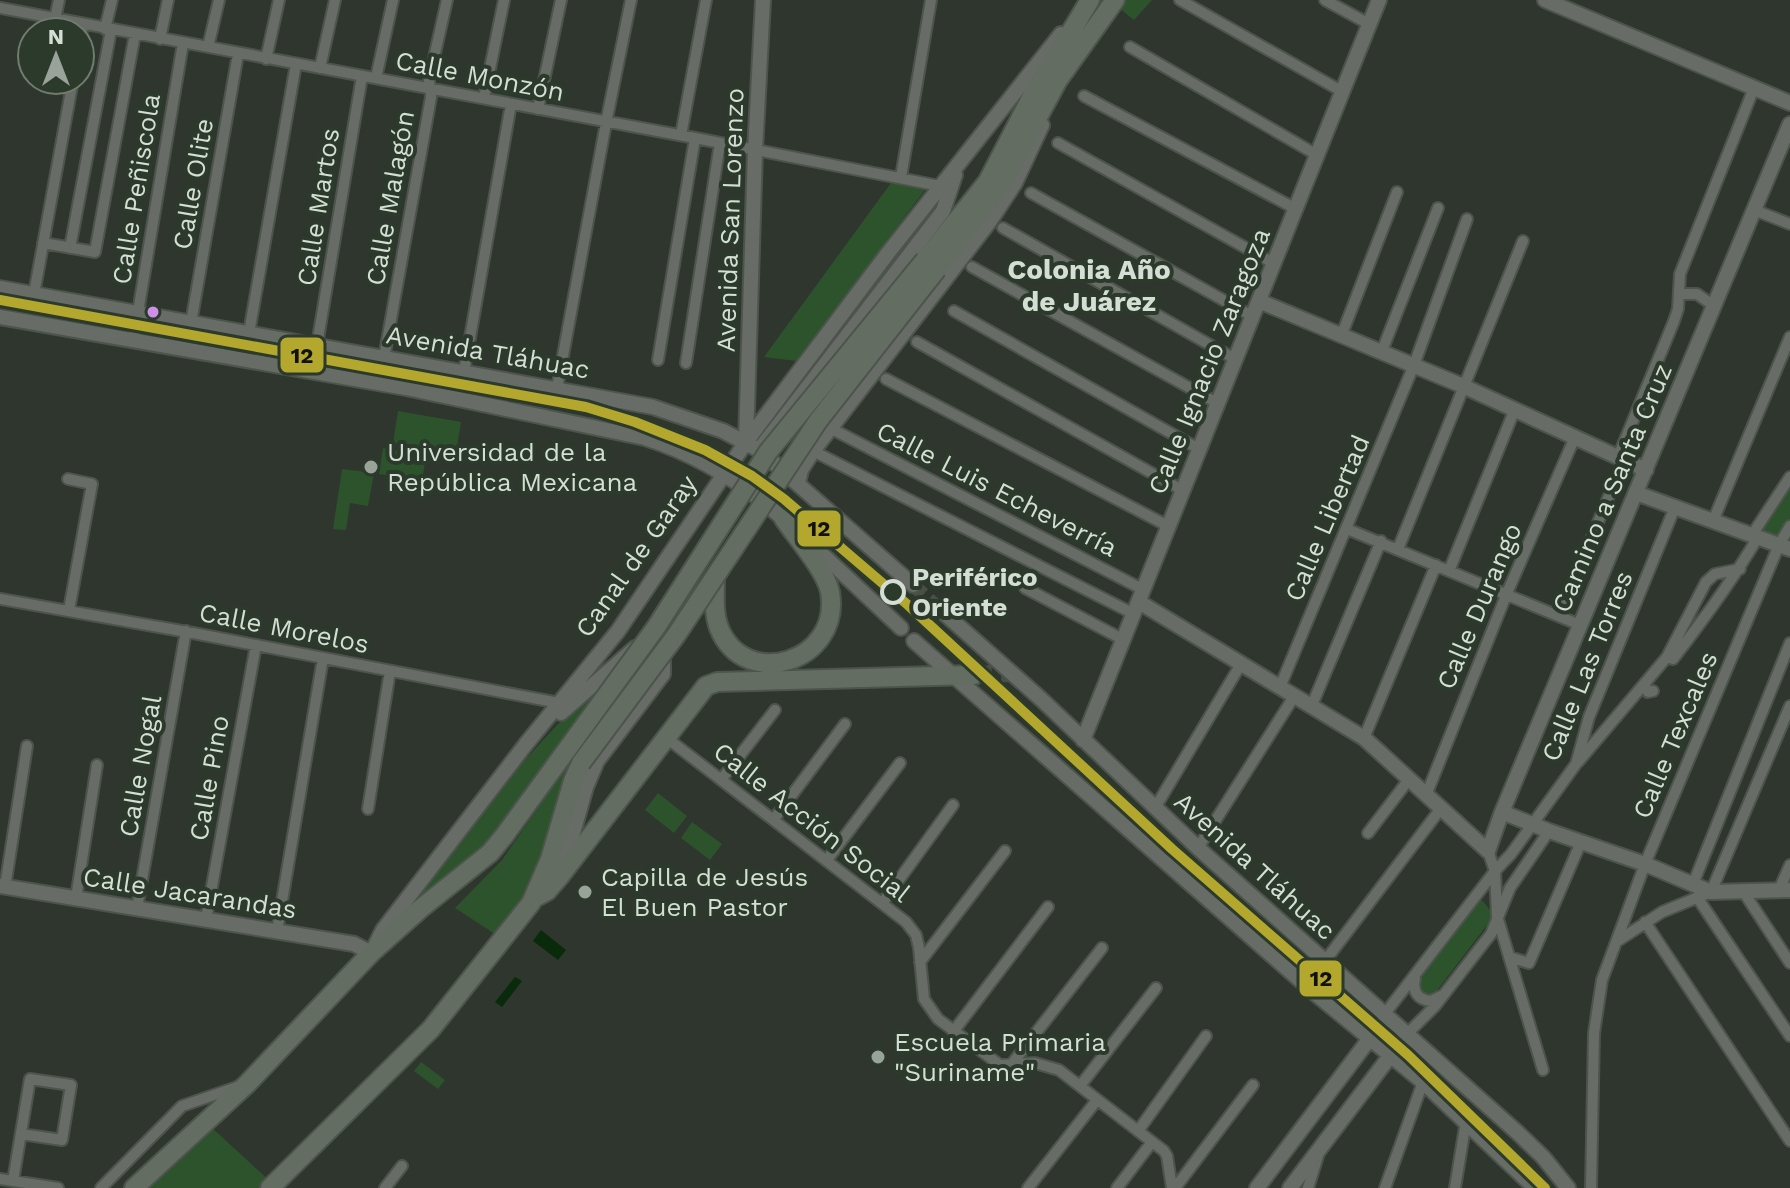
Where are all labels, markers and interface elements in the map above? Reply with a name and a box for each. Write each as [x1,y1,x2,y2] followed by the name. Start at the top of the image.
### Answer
[16,16,96,96] north arrow
[48,24,64,49] text: N
[393,45,567,107] street label: Calle Monzón
[710,87,750,353] street label: Avenida San Lorenzo
[106,91,166,286] street label: Calle Peñiscola
[360,108,420,288] street label: Calle Malagón
[167,116,219,252] street label: Calle Olite
[291,126,345,288] street label: Calle Martos
[1142,223,1276,498] street label: Calle Ignacio Zaragoza
[1007,253,1171,318] district label: Colonia Año de Juárez
[145,304,161,320] unlabelled marker
[384,319,592,385] street label: Avenida Tláhuac
[279,336,325,374] line badge: 12
[291,343,313,368] text: 12
[1546,359,1678,617] street label: Camino a Santa Cruz
[872,415,1123,563] street label: Calle Luis Echeverría
[1278,430,1376,606] street label: Calle Libertad
[387,437,638,497] place label: Universidad de la República Mexicana
[362,458,380,476] marker: Universidad de la República Mexicana
[569,469,703,643] street label: Canal de Garay
[796,509,842,548] line badge: 12
[808,516,830,541] text: 12
[1430,518,1528,694] street label: Calle Durango
[912,562,1038,622] place label: Periférico Oriente
[1535,567,1639,765] street label: Calle Las Torres
[881,580,905,604] marker: Periférico Oriente
[197,597,371,659] street label: Calle Morelos
[1626,647,1724,823] street label: Calle Texcales
[113,693,167,839] street label: Calle Nogal
[183,713,235,843] street label: Calle Pino
[708,736,916,908] street label: Calle Acción Social
[1168,786,1342,946] street label: Avenida Tláhuac
[81,861,299,925] street label: Calle Jacarandas
[601,862,808,922] place label: Capilla de Jesús El Buen Pastor
[576,883,594,901] marker: Capilla de Jesús El Buen Pastor
[1298,959,1343,998] line badge: 12
[1310,966,1332,991] text: 12
[894,1027,1106,1087] place label: Escuela Primaria "Suriname"
[869,1048,887,1066] marker: Escuela Primaria "Suriname"

